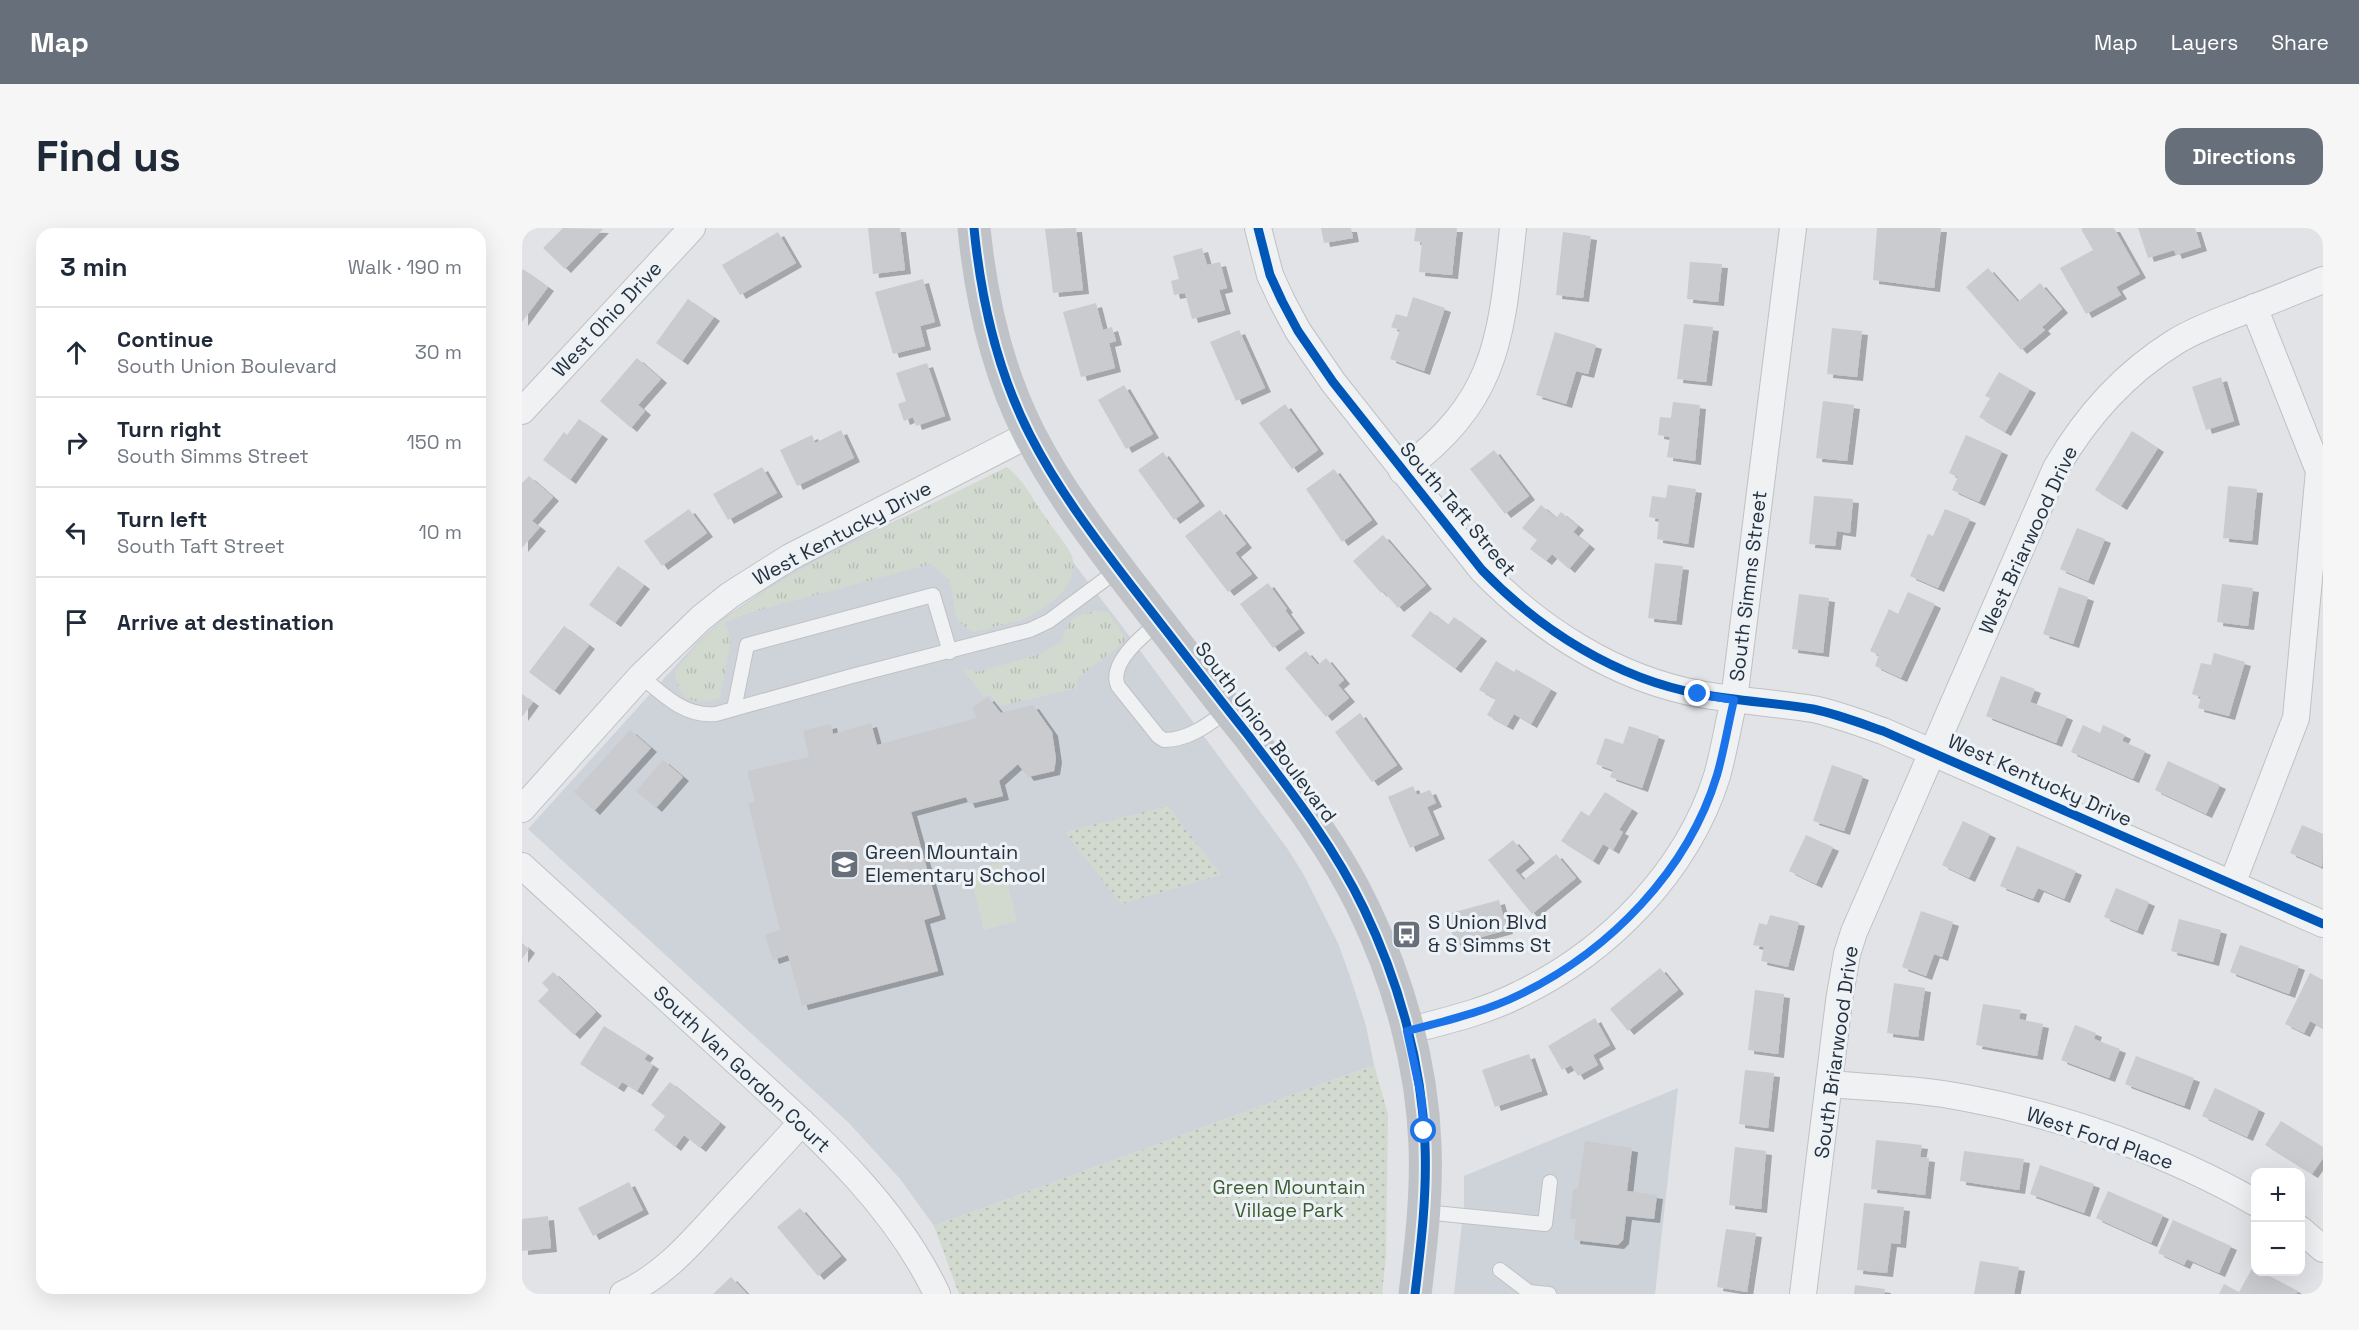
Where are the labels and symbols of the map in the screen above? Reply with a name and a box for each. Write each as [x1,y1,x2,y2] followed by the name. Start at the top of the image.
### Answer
[546,255,668,383] street label: West Ohio Drive
[1394,436,1522,582] street label: South Taft Street
[1973,442,2083,638] street label: West Briarwood Drive
[748,475,936,591] street label: West Kentucky Drive
[1723,489,1773,683] street label: South Simms Street
[1189,636,1343,828] street label: South Union Boulevard
[1684,680,1710,706] route end
[1944,728,2136,832] street label: West Kentucky Drive
[865,839,1046,888] place label: Green Mountain Elementary School
[828,848,860,880] school or university icon: Green Mountain Elementary School
[1428,909,1551,958] place label: S Union Blvd & S Simms St
[1391,918,1423,950] bus stop icon: S Union Blvd & S Simms St
[1808,944,1864,1160] street label: South Briarwood Drive
[648,980,836,1158] street label: South Van Gordon Court
[2023,1101,2177,1175] street label: West Ford Place
[1410,1117,1436,1143] route start
[1212,1174,1366,1223] park label: Green Mountain Village Park

